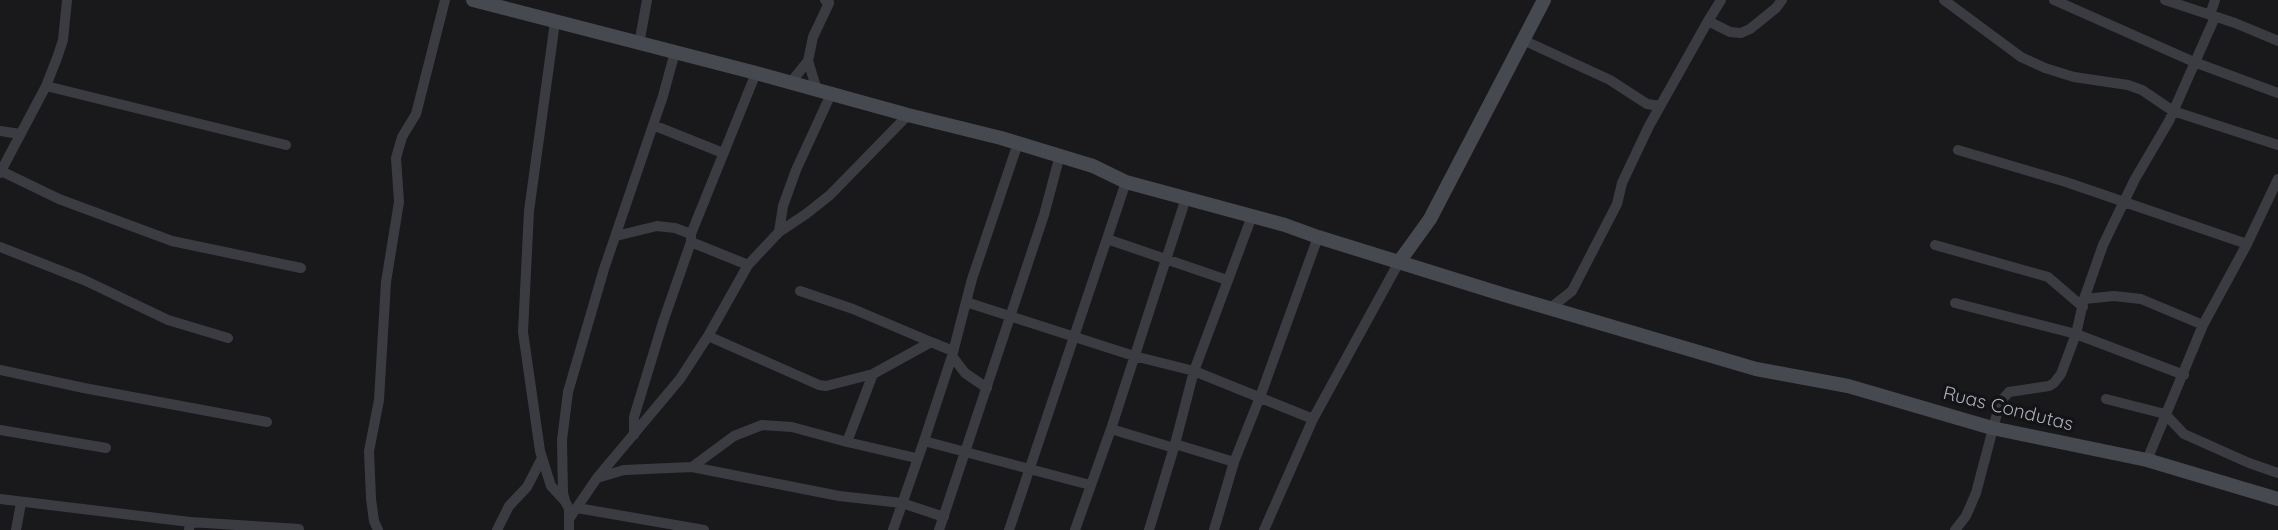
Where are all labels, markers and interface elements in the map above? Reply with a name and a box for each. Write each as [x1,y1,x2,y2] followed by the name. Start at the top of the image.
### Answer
[1941,382,2075,436] street label: Ruas Condutas

